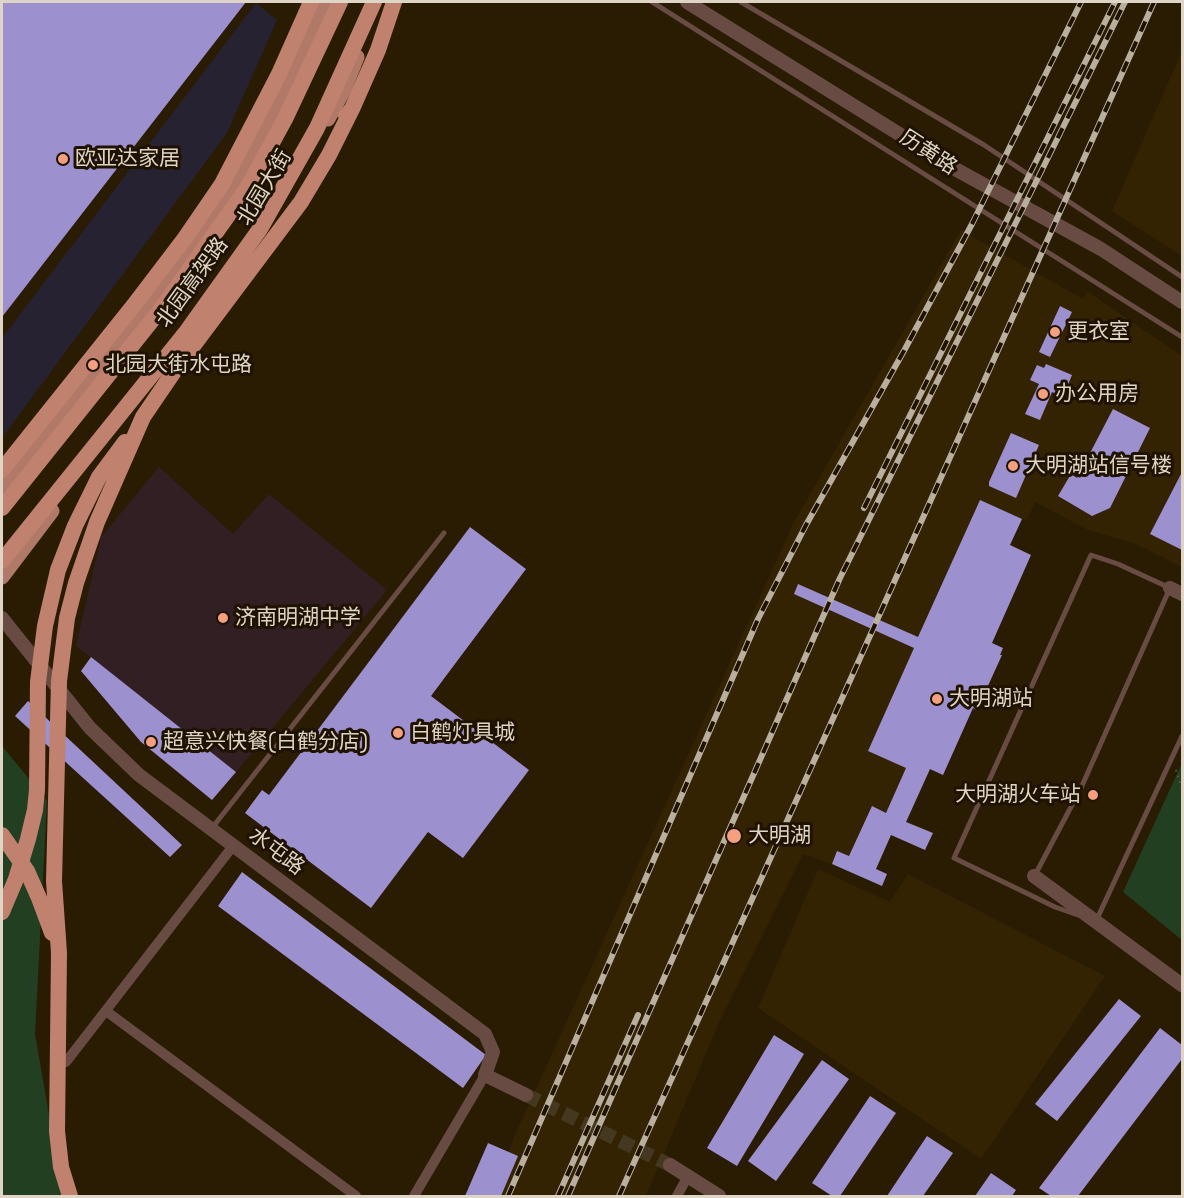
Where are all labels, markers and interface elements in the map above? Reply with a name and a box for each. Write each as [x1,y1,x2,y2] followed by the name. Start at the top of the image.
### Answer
[895,125,961,181] street label: 历黄路
[75,146,180,172] place label: 欧亚达家居
[233,146,297,230] street label: 北园大街
[56,152,70,166] marker: 欧亚达家居
[152,233,234,333] street label: 北园高架路
[1067,319,1130,345] place label: 更衣室
[1048,325,1062,339] marker: 更衣室
[105,352,252,378] place label: 北园大街水屯路
[86,358,100,372] marker: 北园大街水屯路
[1055,381,1139,407] place label: 办公用房
[1036,387,1050,401] marker: 办公用房
[1025,453,1172,479] place label: 大明湖站信号楼
[1006,459,1020,473] marker: 大明湖站信号楼
[235,605,361,631] place label: 济南明湖中学
[216,611,230,625] marker: 济南明湖中学
[949,686,1033,712] place label: 大明湖站
[930,692,944,706] marker: 大明湖站
[410,720,515,746] place label: 白鹤灯具城
[391,726,405,740] marker: 白鹤灯具城
[163,729,368,755] place label: 超意兴快餐(白鹤分店)
[144,735,158,749] marker: 超意兴快餐(白鹤分店)
[955,782,1081,808] place label: 大明湖火车站
[1086,788,1100,802] marker: 大明湖火车站
[243,823,309,881] street label: 水屯路
[748,823,811,849] place label: 大明湖
[725,827,743,845] marker: 大明湖

